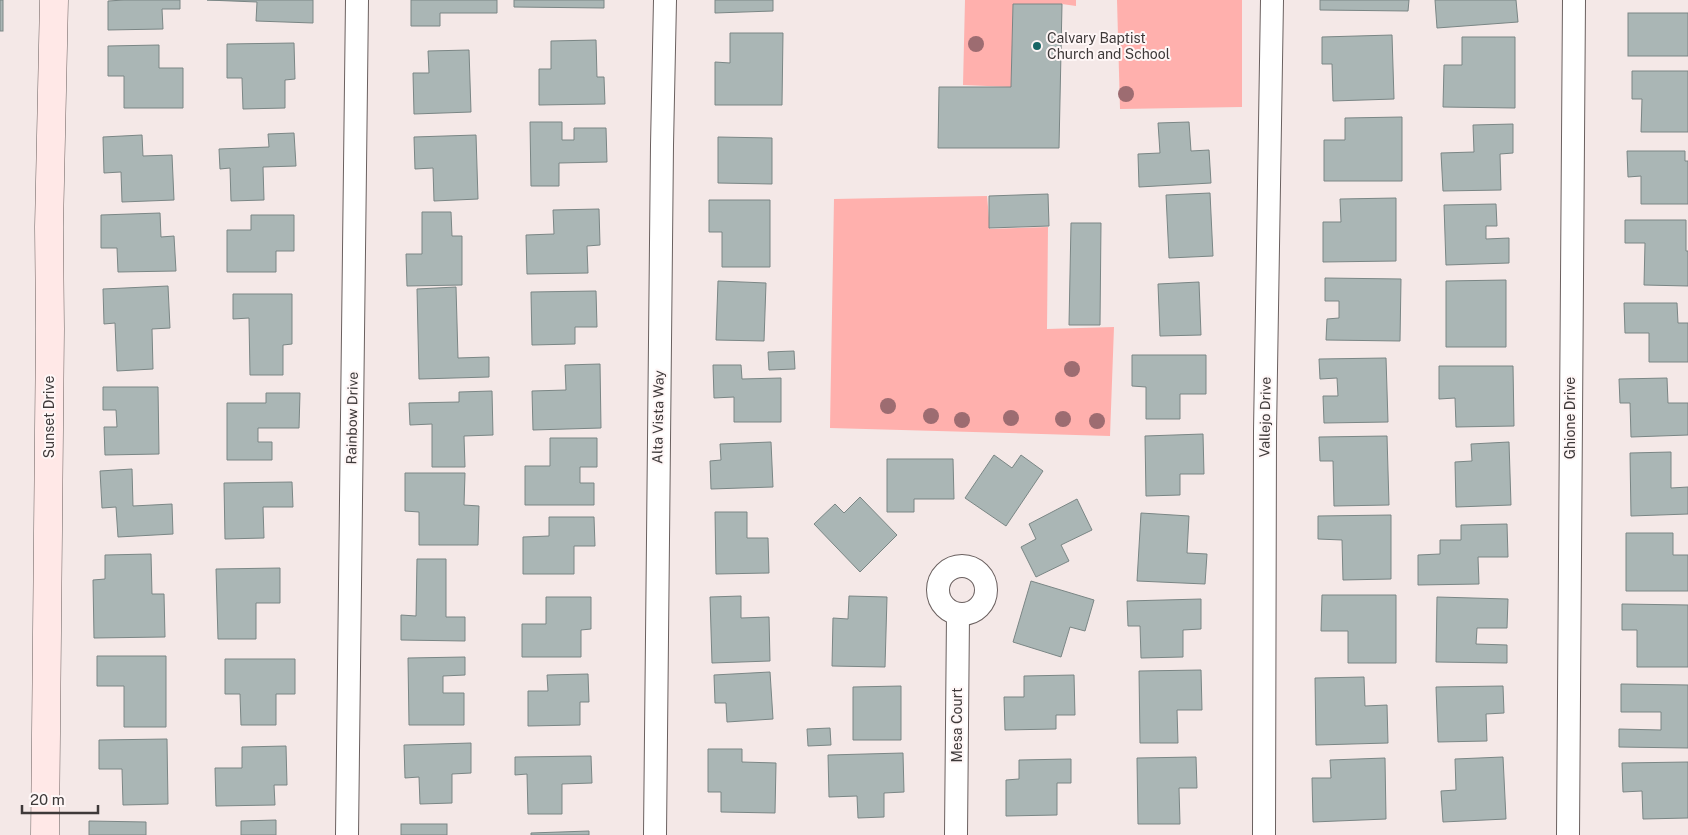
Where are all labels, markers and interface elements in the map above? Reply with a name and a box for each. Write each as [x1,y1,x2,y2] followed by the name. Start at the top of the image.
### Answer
[1047,30,1170,62] place label: Calvary Baptist Church and School
[1031,40,1043,52] marker: Calvary Baptist Church and School
[649,370,667,464] street label: Alta Vista Way
[343,371,361,464] street label: Rainbow Drive
[41,376,57,458] street label: Sunset Drive
[1256,376,1274,458] street label: Vallejo Drive
[1562,377,1578,459] street label: Ghione Drive
[949,688,965,762] street label: Mesa Court
[22,782,99,814] scale bar
[30,791,65,808] text: 20 m

